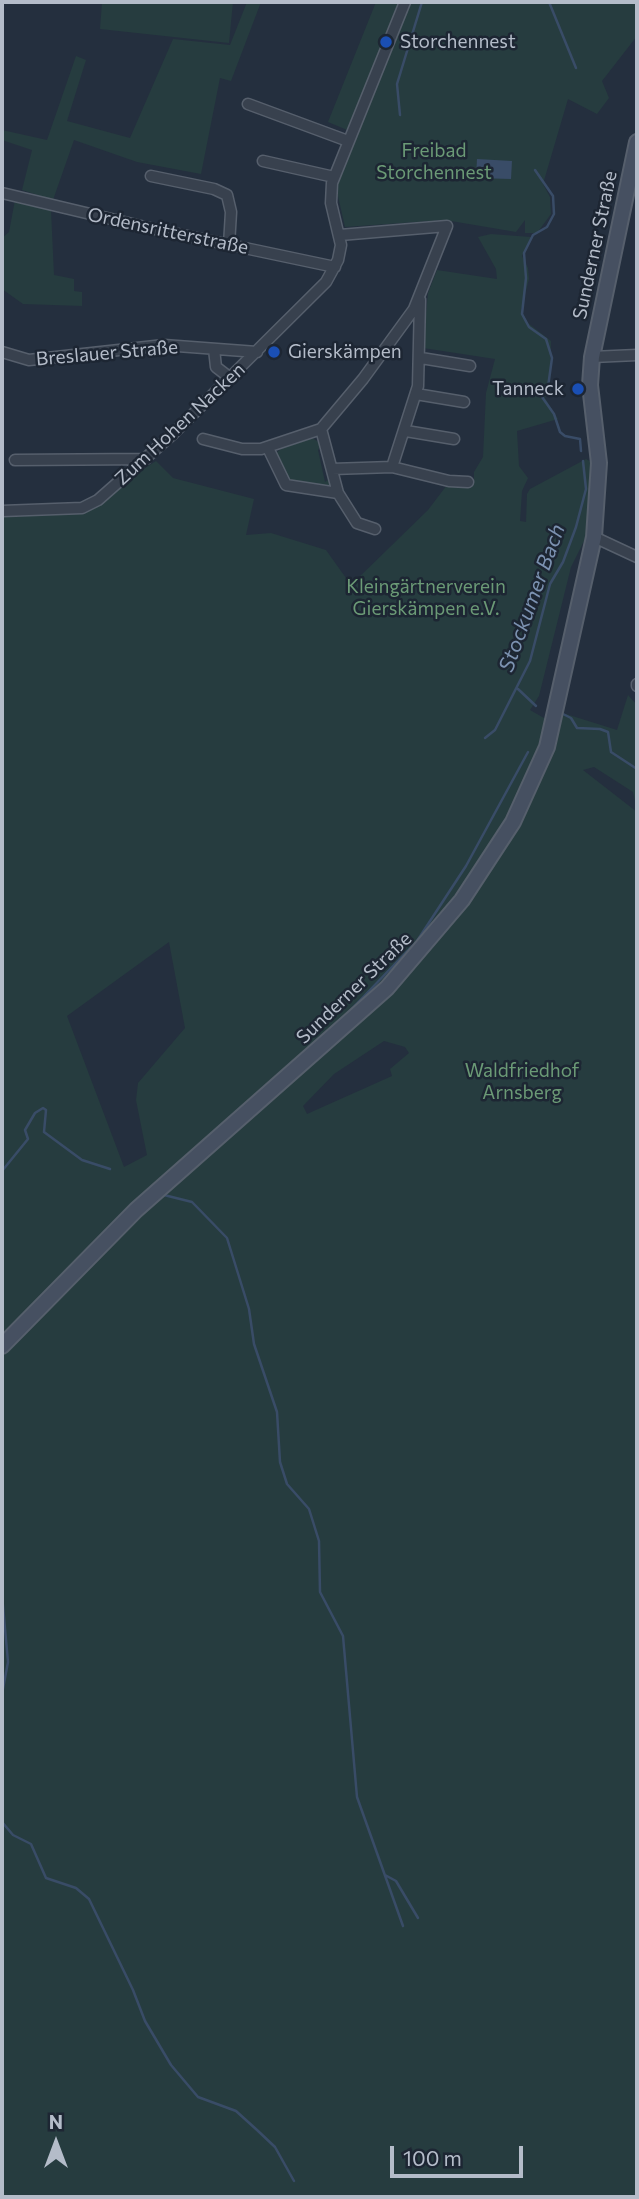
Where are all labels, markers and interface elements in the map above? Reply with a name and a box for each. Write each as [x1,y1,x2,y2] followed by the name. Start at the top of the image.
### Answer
[400,31,516,53] place label: Storchennest
[378,34,394,50] marker: Storchennest
[376,140,492,184] park label: Freibad Storchennest
[568,169,622,321] street label: Sunderner Straße
[86,203,250,259] street label: Ordensritterstraße
[35,335,179,371] street label: Breslauer Straße
[288,341,402,363] place label: Gierskämpen
[266,344,282,360] marker: Gierskämpen
[110,358,250,490] street label: Zum Hohen Nacken
[492,378,564,400] place label: Tanneck
[570,381,586,397] marker: Tanneck
[494,521,570,675] water label: Stockumer Bach
[346,576,506,620] park label: Kleingärtnerverein Gierskämpen e.V.
[292,927,416,1049] street label: Sunderner Straße
[465,1060,579,1104] park label: Waldfriedhof Arnsberg
[21,2108,91,2178] north arrow
[49,2110,63,2133] text: N
[394,2132,527,2176] scale bar
[403,2145,462,2170] text: 100 m

